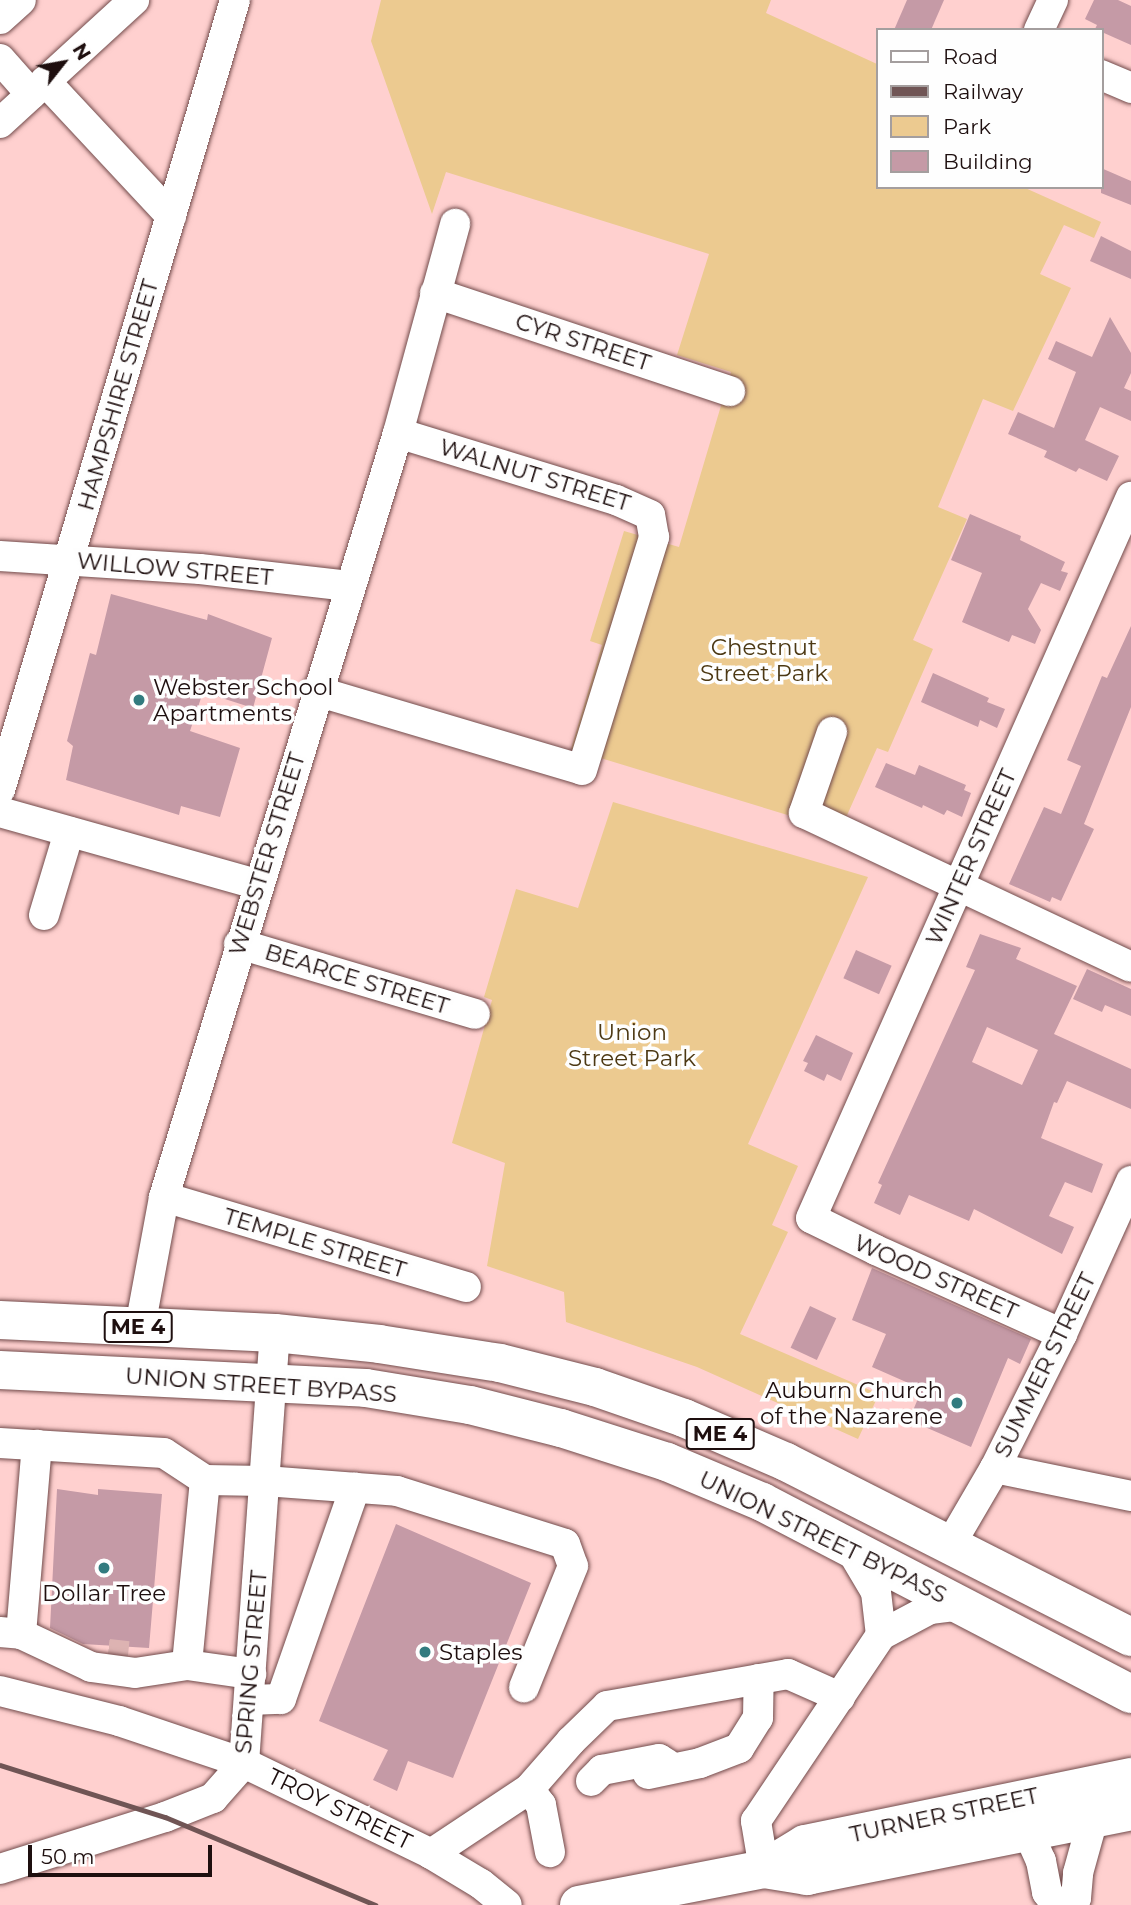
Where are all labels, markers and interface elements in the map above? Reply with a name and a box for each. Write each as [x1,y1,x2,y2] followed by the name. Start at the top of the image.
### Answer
[28,28,98,98] north arrow
[876,28,1103,189] legend
[68,39,95,64] text: N
[943,44,998,69] text: Road
[943,79,1023,104] text: Railway
[943,114,991,139] text: Park
[943,149,1033,174] text: Building
[72,276,164,514] street label: HAMPSHIRE STREET
[512,307,654,377] street label: CYR STREET
[436,433,634,517] street label: WALNUT STREET
[76,547,274,591] street label: WILLOW STREET
[700,633,828,687] park label: Chestnut Street Park
[153,673,334,727] place label: Webster School Apartments
[131,692,147,708] marker: Webster School Apartments
[223,749,311,959] street label: WEBSTER STREET
[920,765,1022,949] street label: WINTER STREET
[261,938,453,1020] street label: BEARCE STREET
[568,1018,696,1072] park label: Union Street Park
[220,1202,410,1284] street label: TEMPLE STREET
[850,1229,1022,1325] street label: WOOD STREET
[988,1268,1102,1462] street label: SUMMER STREET
[103,1310,173,1344] road number: ME 4
[124,1362,398,1408] street label: UNION STREET BYPASS
[760,1376,943,1430] place label: Auburn Church of the Nazarene
[949,1395,965,1411] marker: Auburn Church of the Nazarene
[685,1416,755,1452] road number: ME 4
[695,1465,951,1609] street label: UNION STREET BYPASS
[96,1560,112,1576] marker: Dollar Tree
[229,1569,273,1755] street label: SPRING STREET
[42,1579,166,1607] place label: Dollar Tree
[439,1638,522,1666] place label: Staples
[417,1644,433,1660] marker: Staples
[263,1762,417,1856] street label: TROY STREET
[847,1782,1041,1848] street label: TURNER STREET
[32,1832,215,1876] scale bar
[41,1844,95,1869] text: 50 m

